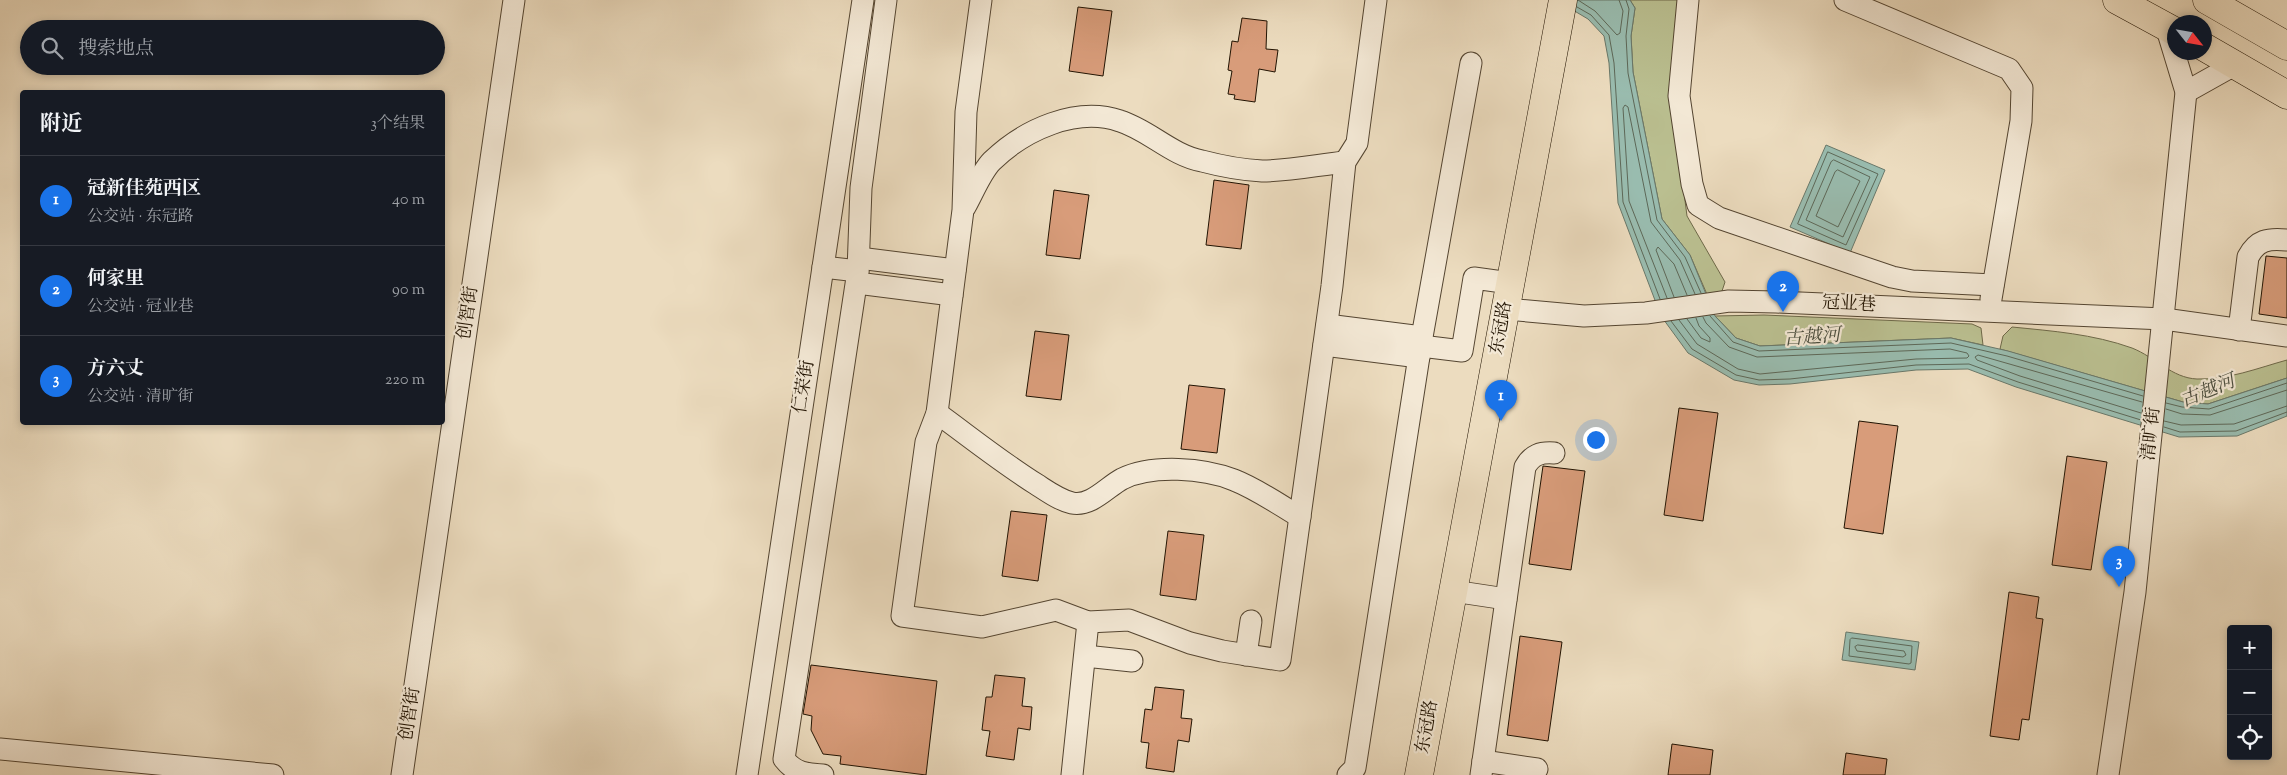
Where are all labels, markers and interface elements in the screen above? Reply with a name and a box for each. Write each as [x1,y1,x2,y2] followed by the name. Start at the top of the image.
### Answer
[2167,15,2212,60] north arrow
[20,20,445,75] search box
[38,34,66,62] icon: search
[78,36,154,63] text: 搜索地点
[40,110,82,140] text: 附近
[371,113,425,136] text: 3个结果
[87,176,201,203] text: 冠新佳苑西区
[53,189,59,212] text: 1
[392,189,425,212] text: 40 m
[87,206,194,229] text: 公交站 · 东冠路
[87,266,144,293] text: 何家里
[1767,271,1799,312] pin: 2
[52,279,60,302] text: 2
[392,279,425,302] text: 90 m
[452,284,486,342] street label: 创智街
[1821,291,1877,319] street label: 冠业巷
[87,296,194,319] text: 公交站 · 冠业巷
[1485,299,1519,357] street label: 东冠路
[1783,322,1844,353] water label: 古越河
[87,356,144,383] text: 方六丈
[788,358,822,416] street label: 仁荣街
[2177,368,2242,415] water label: 古越河
[53,369,59,392] text: 3
[385,369,425,392] text: 220 m
[1485,380,1517,421] pin: 1
[87,386,194,409] text: 公交站 · 清旷街
[2136,406,2168,462] street label: 清旷街
[1583,427,1609,453] your location
[2103,546,2135,587] pin: 3
[2227,625,2272,760] map controls
[2227,625,2272,670] button: +
[2227,670,2272,715] button: −
[394,685,428,743] street label: 创智街
[1411,698,1445,756] street label: 东冠路
[2227,715,2272,760] button: locate

